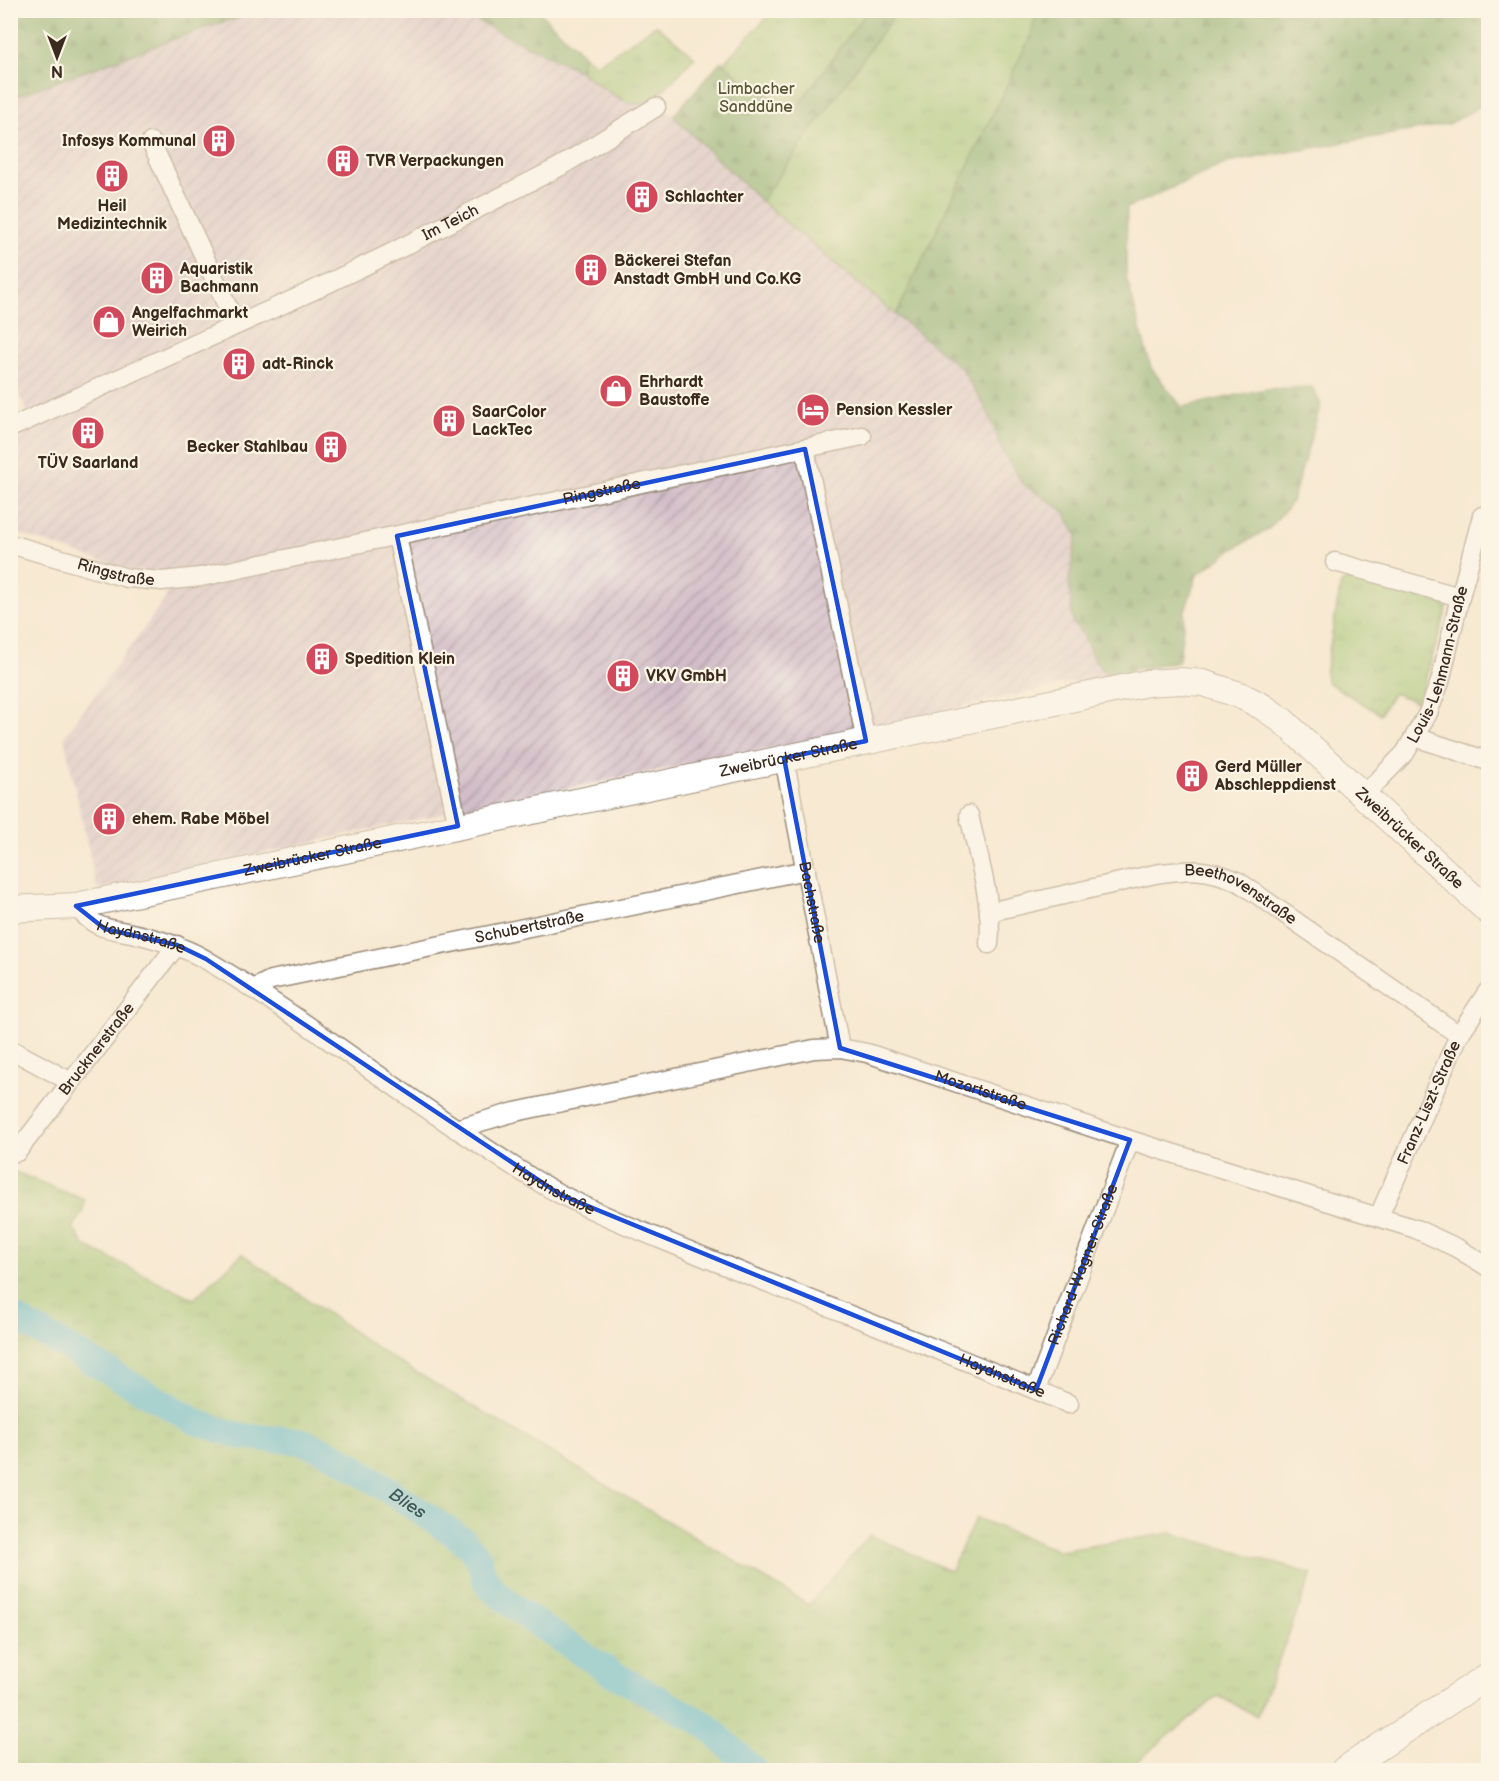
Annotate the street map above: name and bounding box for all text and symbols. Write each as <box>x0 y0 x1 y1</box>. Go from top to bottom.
north arrow <box>27 27 87 87</box>
text: N <box>51 61 63 80</box>
park label: Limbacher Sanddüne <box>717 80 795 117</box>
building icon: Infosys Kommunal <box>201 123 237 159</box>
place label: Infosys Kommunal <box>62 132 196 151</box>
building icon: TVR Verpackungen <box>325 143 361 179</box>
place label: TVR Verpackungen <box>366 152 504 171</box>
building icon: Heil Medizintechnik <box>94 158 130 194</box>
building icon: Schlachter <box>624 179 660 215</box>
place label: Schlachter <box>665 188 744 207</box>
place label: Heil Medizintechnik <box>57 197 168 234</box>
street label: Im Teich <box>419 200 482 245</box>
building icon: Bäckerei Stefan Anstadt GmbH und Co.KG <box>573 252 609 288</box>
place label: Bäckerei Stefan Anstadt GmbH und Co.KG <box>613 252 801 289</box>
building icon: Aquaristik Bachmann <box>139 260 175 296</box>
place label: Aquaristik Bachmann <box>179 260 259 297</box>
shop icon: Angelfachmarkt Weirich <box>91 304 127 340</box>
place label: Angelfachmarkt Weirich <box>131 304 249 341</box>
building icon: adt-Rinck <box>221 346 257 382</box>
place label: adt-Rinck <box>262 355 334 374</box>
shop icon: Ehrhardt Baustoffe <box>598 373 634 409</box>
place label: Ehrhardt Baustoffe <box>639 373 709 410</box>
hotel icon: Pension Kessler <box>795 392 831 428</box>
place label: Pension Kessler <box>836 401 953 420</box>
building icon: SaarColor LackTec <box>431 403 467 439</box>
place label: SaarColor LackTec <box>472 403 547 440</box>
building icon: TÜV Saarland <box>70 415 106 451</box>
building icon: Becker Stahlbau <box>313 429 349 465</box>
place label: Becker Stahlbau <box>186 438 308 457</box>
place label: TÜV Saarland <box>38 452 138 473</box>
street label: Ringstraße <box>561 474 643 509</box>
street label: Ringstraße <box>75 555 156 590</box>
street label: Louis-Lehmann-Straße <box>1403 583 1472 747</box>
building icon: Spedition Klein <box>304 641 340 677</box>
place label: Spedition Klein <box>345 650 455 669</box>
building icon: VKV GmbH <box>605 658 641 694</box>
place label: VKV GmbH <box>646 667 727 686</box>
street label: Zweibrücker Straße <box>717 734 860 781</box>
building icon: Gerd Müller Abschleppdienst <box>1174 758 1210 794</box>
place label: Gerd Müller Abschleppdienst <box>1214 758 1336 795</box>
street label: Zweibrücker Straße <box>1351 783 1468 893</box>
building icon: ehem. Rabe Möbel <box>91 801 127 837</box>
place label: ehem. Rabe Möbel <box>132 810 269 829</box>
street label: Zweibrücker Straße <box>241 833 384 881</box>
street label: Bachstraße <box>795 860 829 945</box>
street label: Beethovenstraße <box>1184 861 1301 929</box>
street label: Schubertstraße <box>473 906 586 947</box>
street label: Haydnstraße <box>94 916 189 958</box>
street label: Brucknerstraße <box>55 999 139 1099</box>
street label: Franz-Liszt-Straße <box>1393 1037 1465 1167</box>
street label: Mozartstraße <box>932 1066 1029 1115</box>
street label: Haydnstraße <box>509 1159 598 1220</box>
street label: Richard-Wagner-Straße <box>1044 1181 1122 1348</box>
street label: Haydnstraße <box>956 1350 1049 1402</box>
water label: Blies <box>385 1483 430 1523</box>

